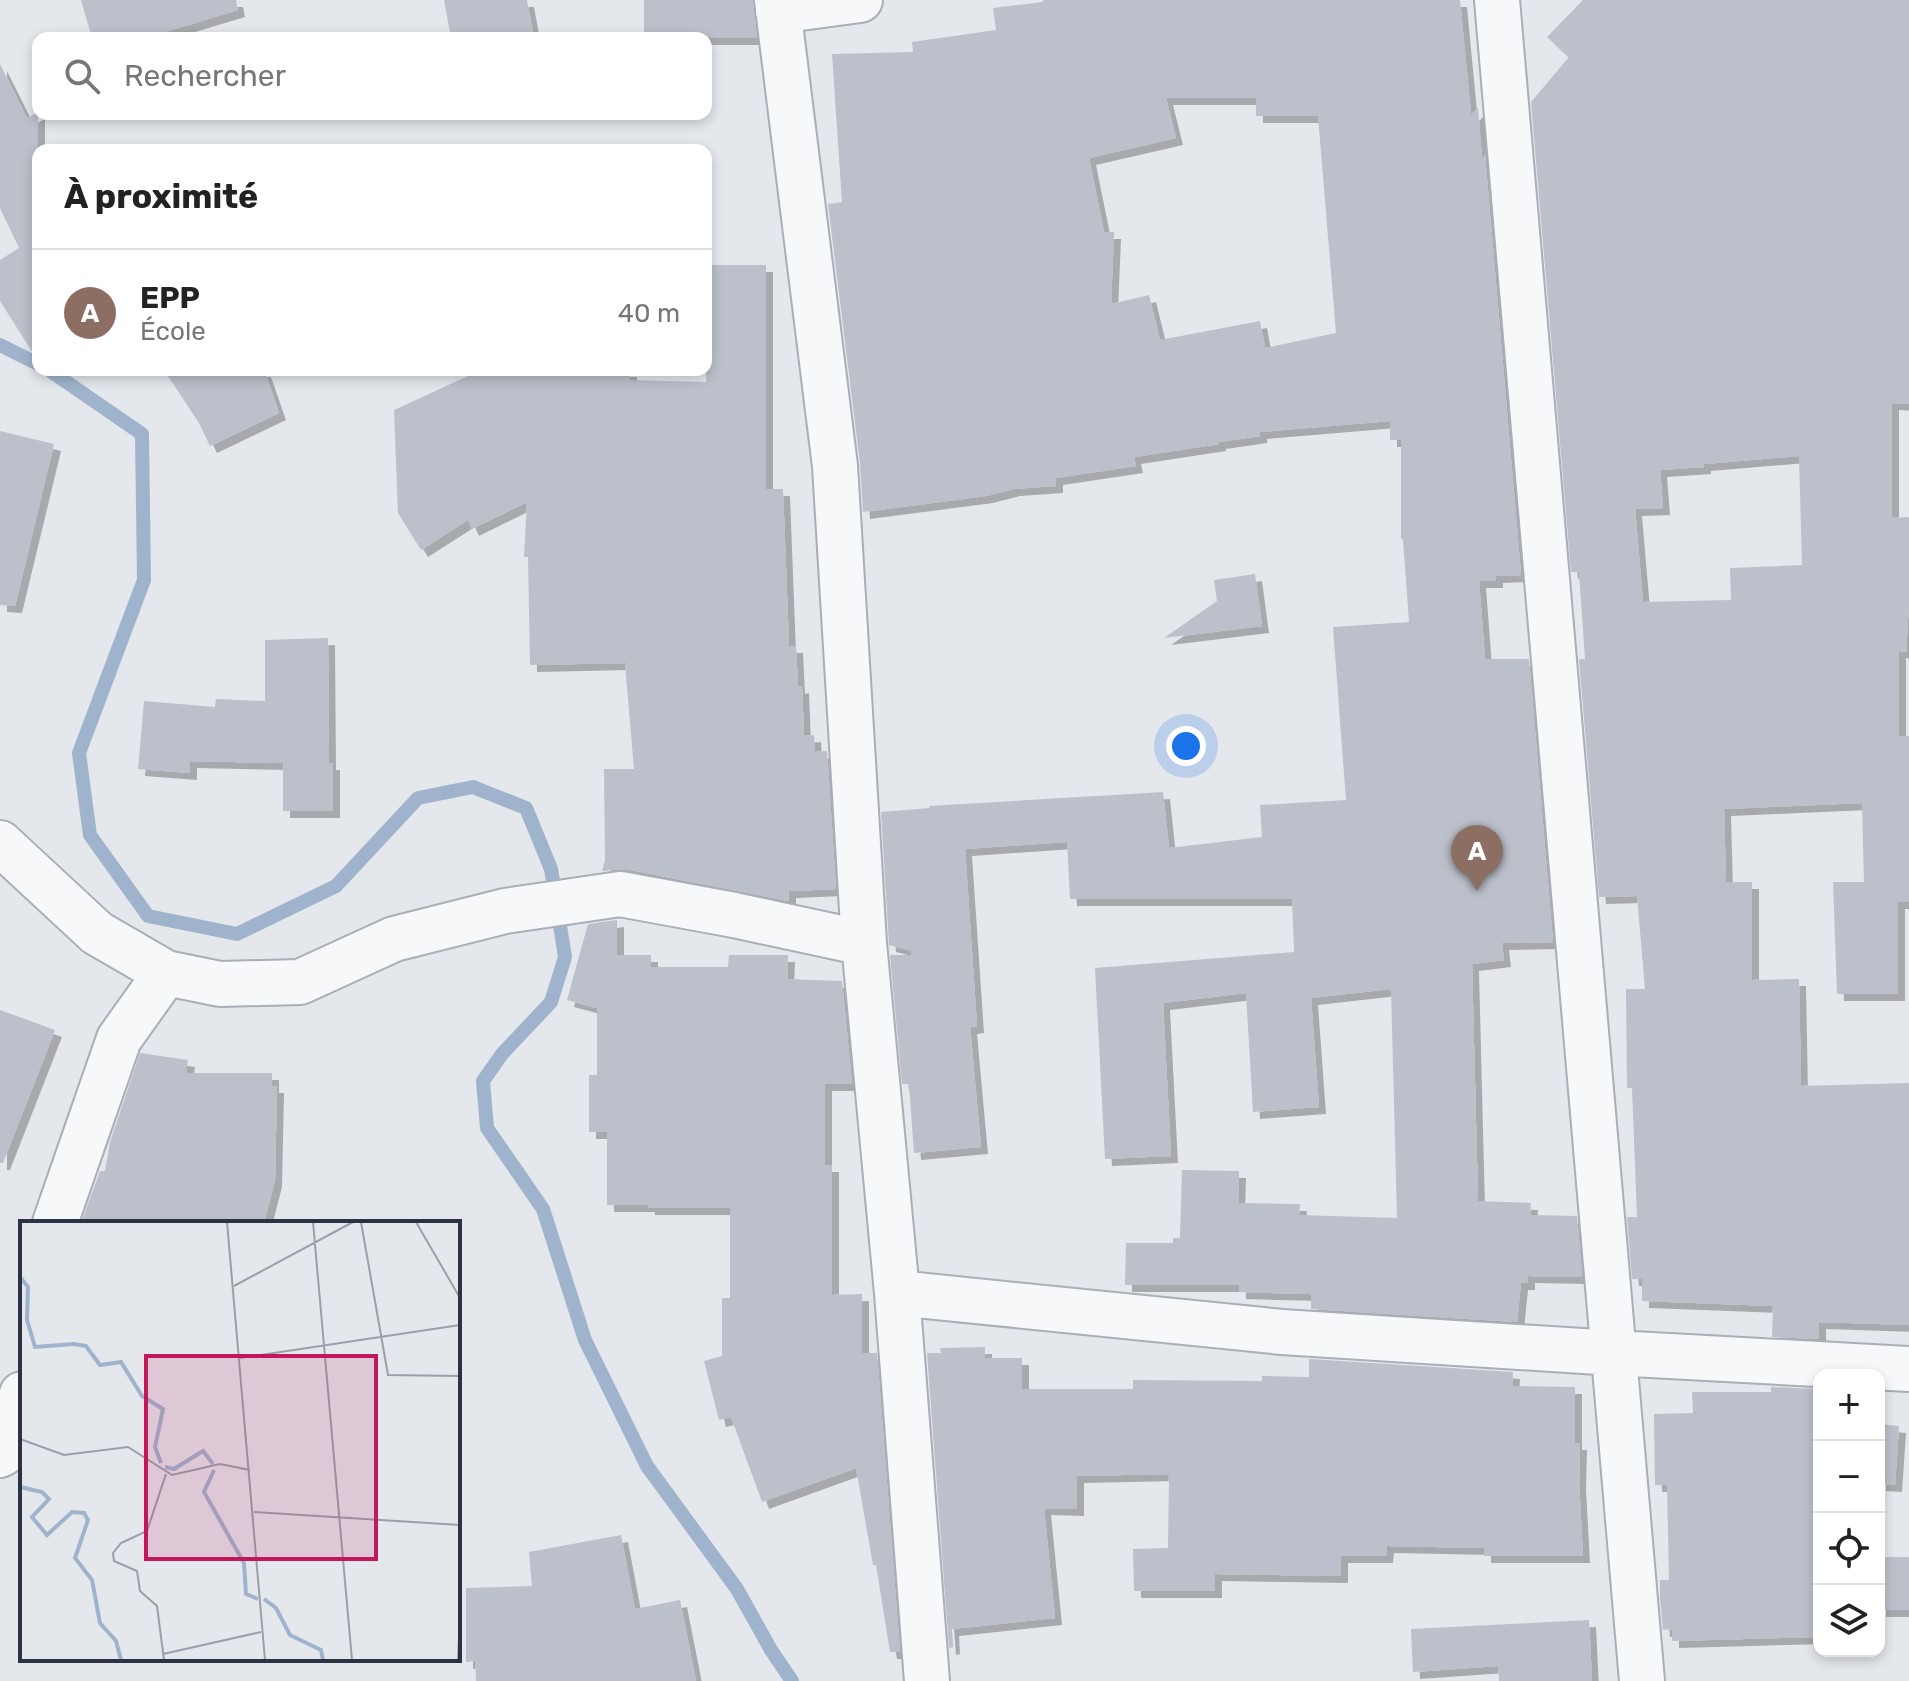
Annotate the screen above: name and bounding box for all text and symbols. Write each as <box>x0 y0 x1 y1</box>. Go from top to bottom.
search box <box>32 32 712 120</box>
icon: search <box>60 54 104 98</box>
text: Rechercher <box>124 58 286 94</box>
text: À proximité <box>64 176 258 217</box>
text: EPP <box>140 280 200 316</box>
text: A <box>81 298 99 329</box>
text: 40 m <box>618 298 680 329</box>
text: École <box>140 316 206 347</box>
your location <box>1166 726 1206 766</box>
pin: A <box>1451 825 1503 891</box>
inset map <box>20 1221 460 1661</box>
map controls <box>1813 1369 1885 1657</box>
button: + <box>1813 1369 1885 1441</box>
button: − <box>1813 1441 1885 1513</box>
button: locate <box>1813 1513 1885 1585</box>
button: layers <box>1813 1585 1885 1657</box>

